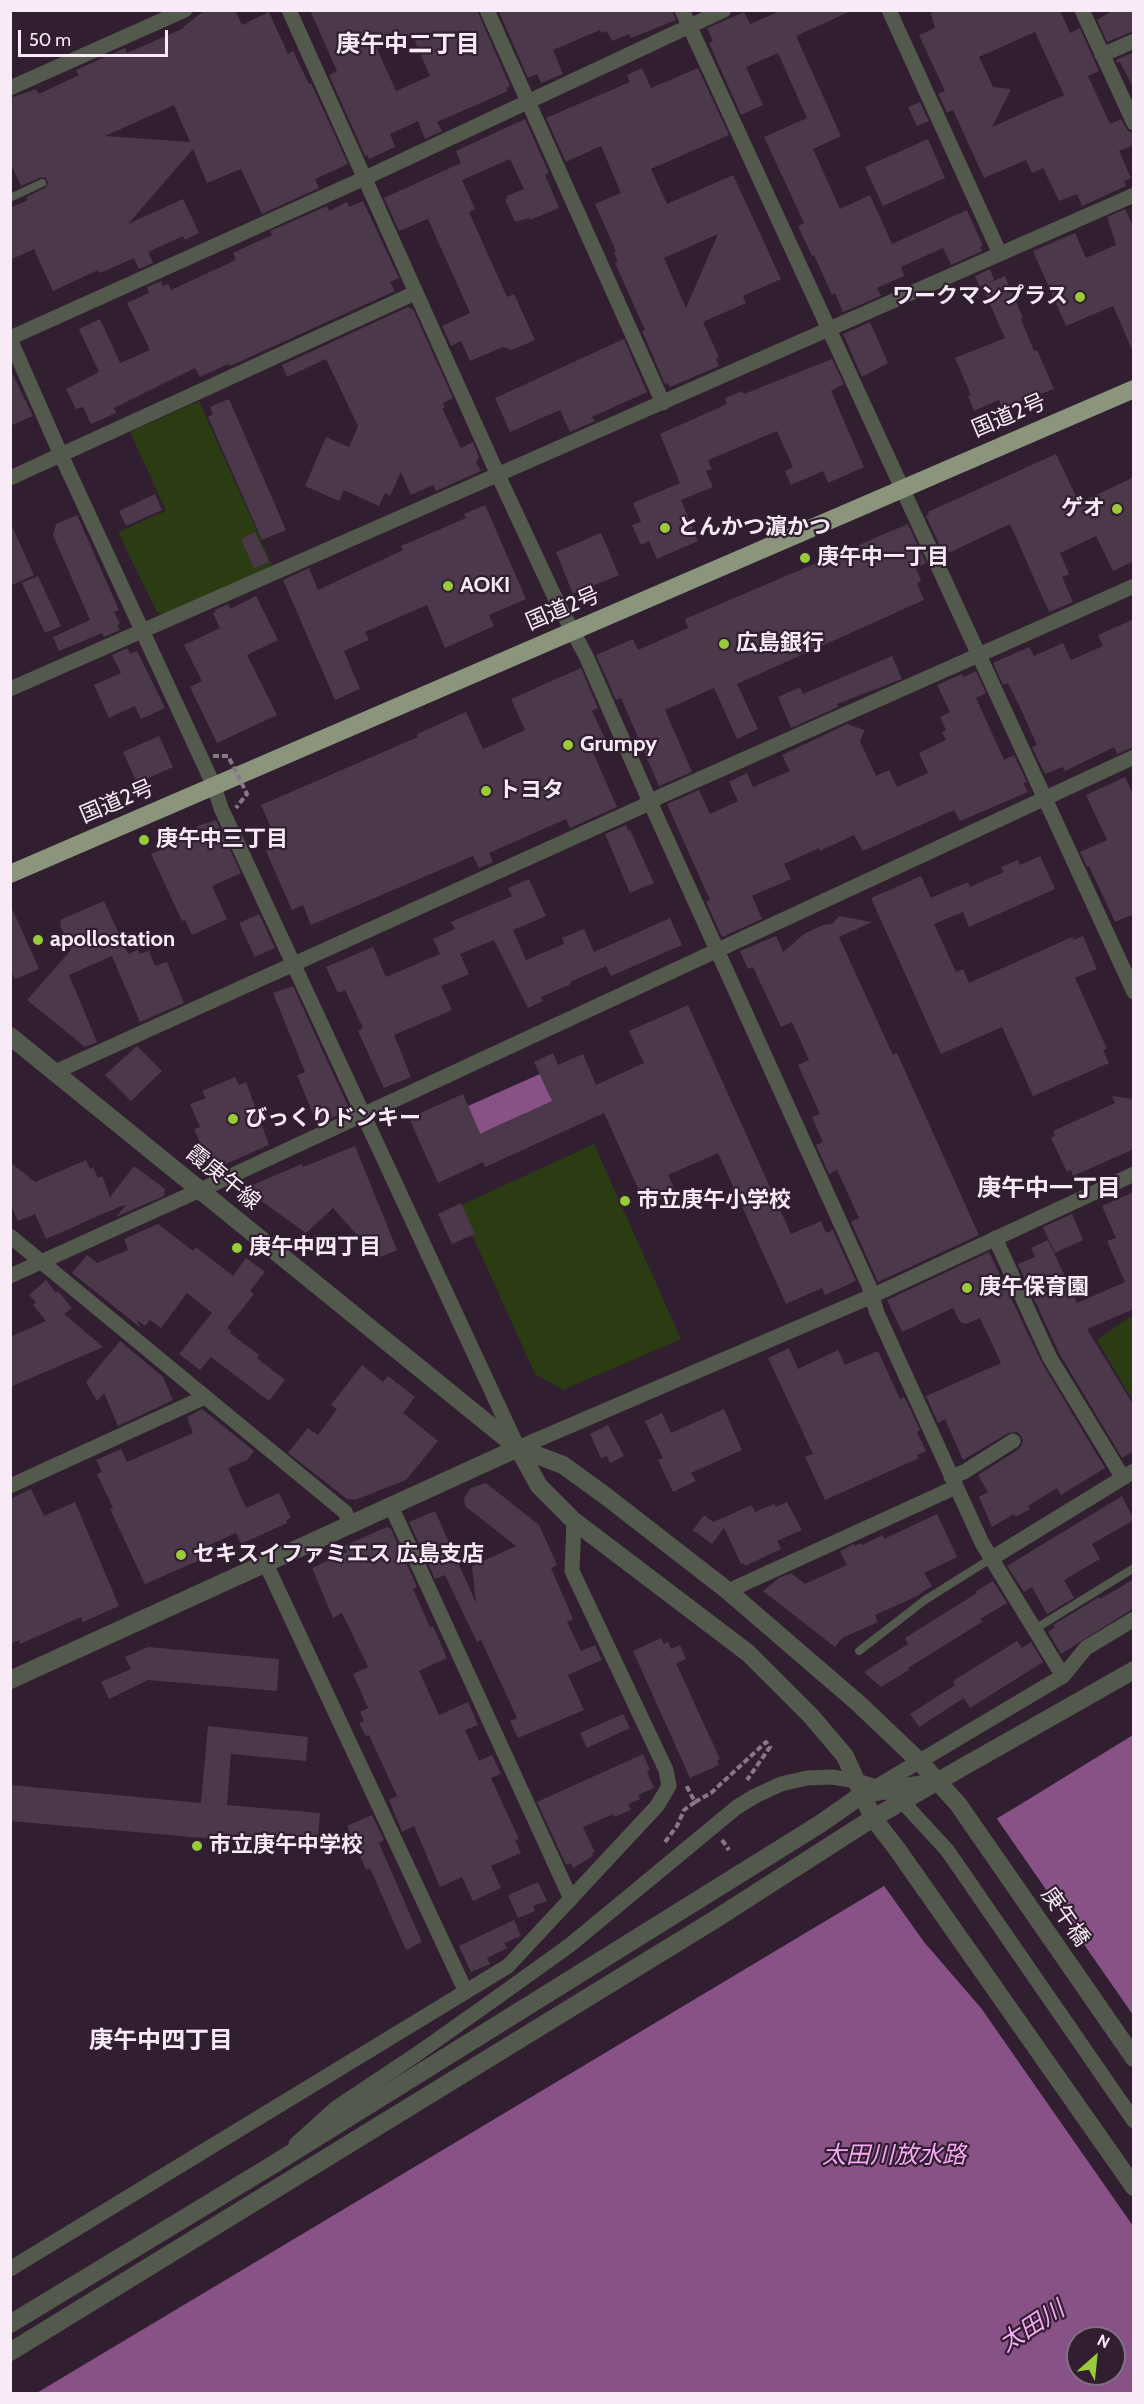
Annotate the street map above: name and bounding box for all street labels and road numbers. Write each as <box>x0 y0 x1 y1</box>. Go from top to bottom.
street label: 国道2号 <box>968 389 1050 443</box>
street label: 国道2号 <box>522 582 604 636</box>
street label: 国道2号 <box>76 775 158 829</box>
street label: 霞庚午線 <box>180 1140 266 1216</box>
street label: 庚午橋 <box>1035 1882 1095 1952</box>

